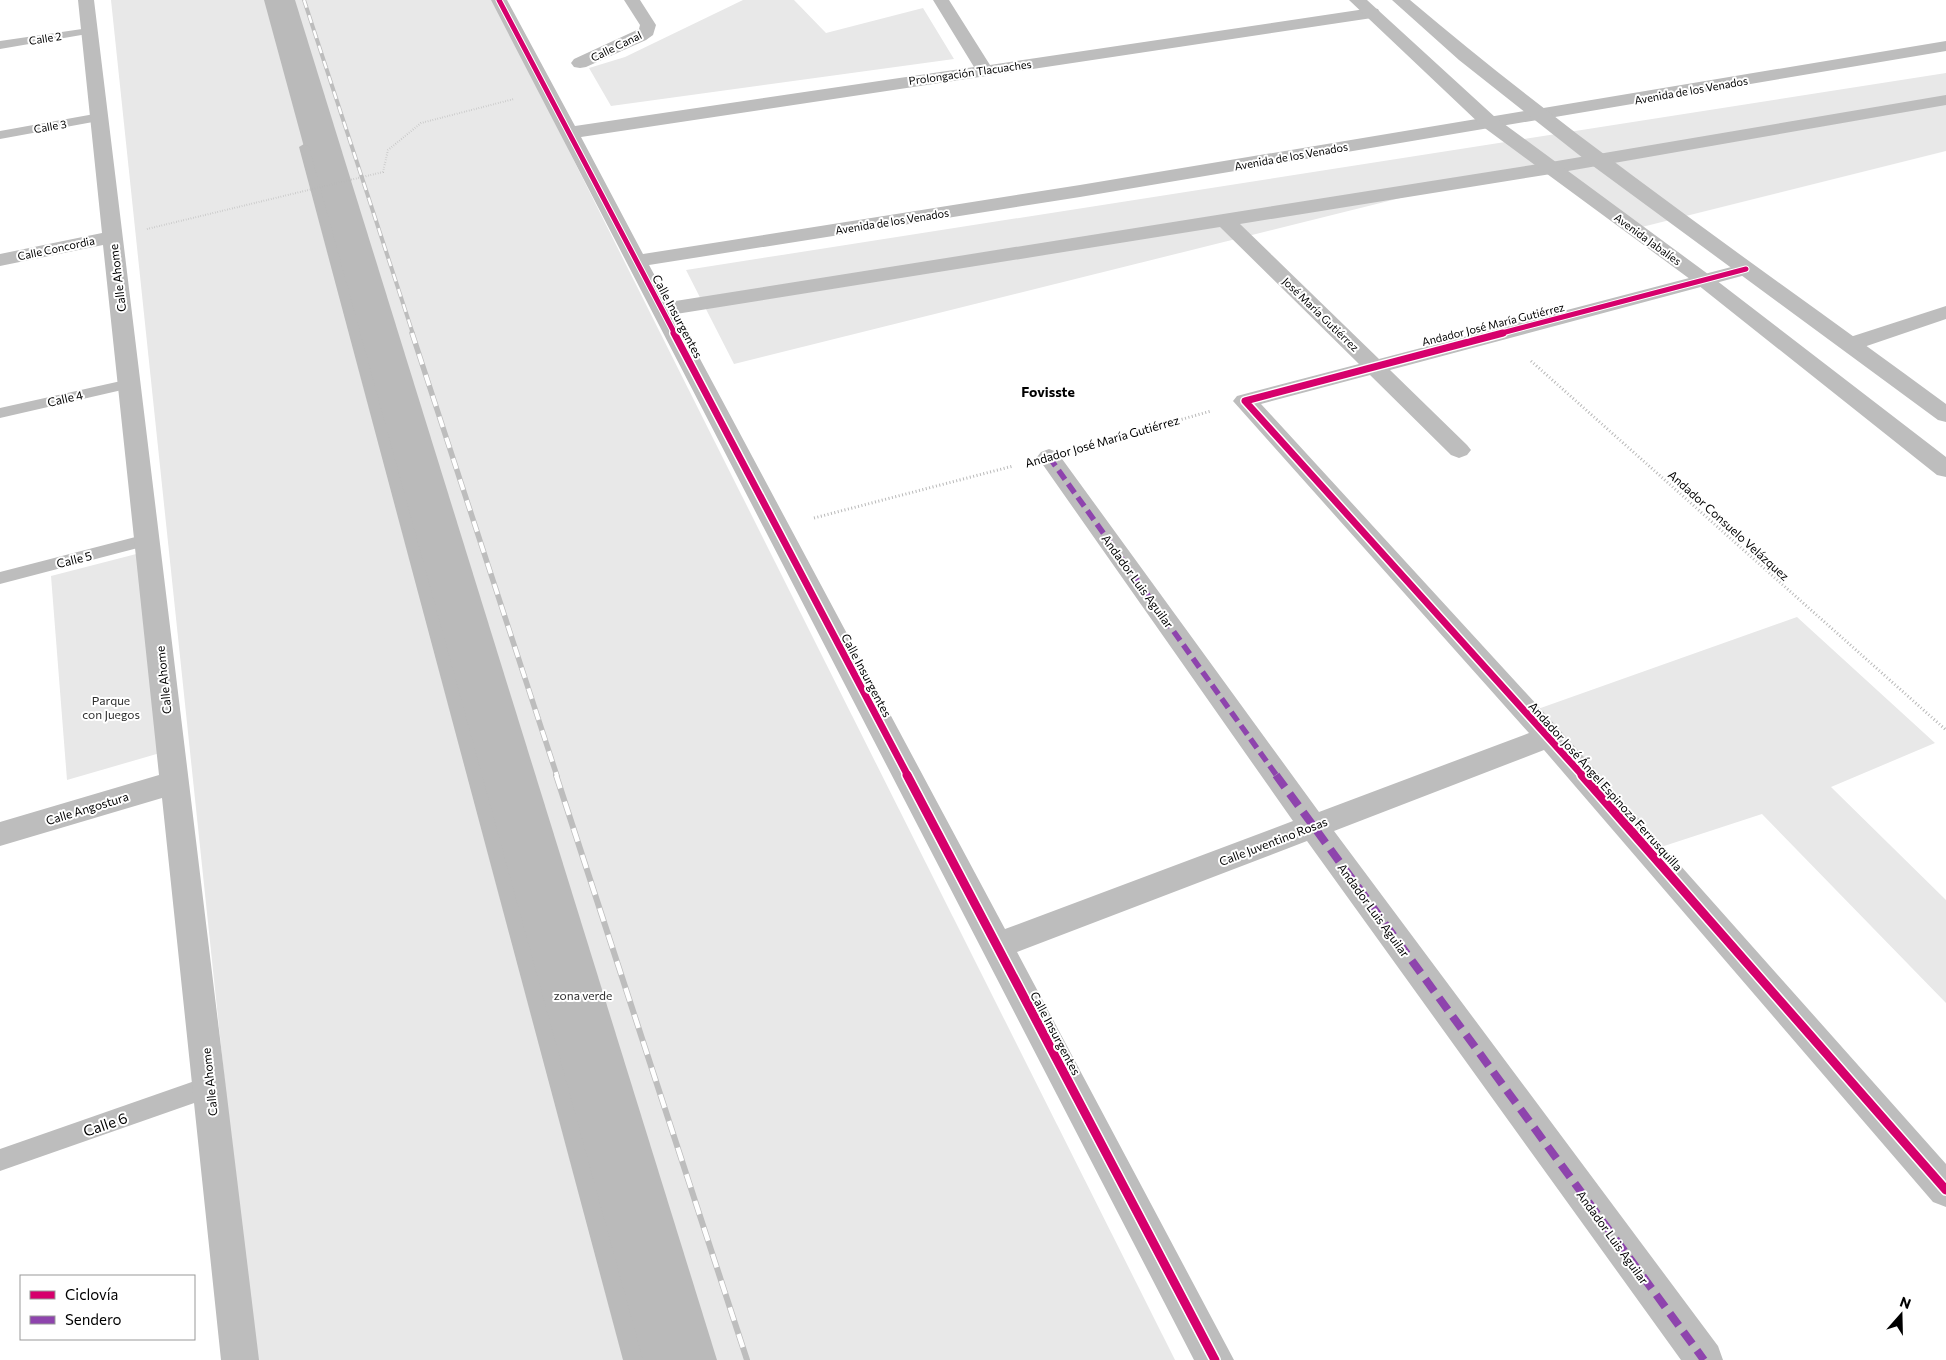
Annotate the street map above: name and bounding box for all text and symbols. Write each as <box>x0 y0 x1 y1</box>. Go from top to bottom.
street label: Calle Canal <box>588 28 644 64</box>
street label: Calle 2 <box>28 29 62 47</box>
street label: Prolongación Tlacuaches <box>908 57 1032 87</box>
street label: Avenida de los Venados <box>1633 74 1749 106</box>
street label: Calle 3 <box>33 117 67 135</box>
street label: Avenida de los Venados <box>1233 140 1349 172</box>
street label: Avenida de los Venados <box>834 206 950 236</box>
street label: Avenida Jabalíes <box>1611 210 1684 268</box>
street label: Calle Concordia <box>16 233 96 263</box>
street label: Calle Ahome <box>106 243 128 313</box>
street label: Calle Insurgentes <box>650 272 706 360</box>
street label: José María Gutiérrez <box>1279 274 1362 355</box>
street label: Andador José María Gutiérrez <box>1420 300 1566 349</box>
district label: Fovisste <box>1021 383 1075 400</box>
street label: Calle 4 <box>46 387 84 409</box>
street label: Andador José María Gutiérrez <box>1023 412 1181 471</box>
street label: Andador Consuelo Velázquez <box>1666 467 1792 583</box>
street label: Andador Luis Aguilar <box>1099 531 1177 631</box>
street label: Calle 5 <box>55 548 93 570</box>
street label: Calle Insurgentes <box>839 631 895 719</box>
street label: Calle Ahome <box>152 645 174 715</box>
park label: Parque con Juegos <box>82 693 140 722</box>
street label: Andador José Ángel Espinoza Ferrusquilla <box>1526 699 1686 874</box>
street label: Calle Angostura <box>44 789 130 827</box>
street label: Calle Juventino Rosas <box>1217 814 1329 869</box>
street label: Andador Luis Aguilar <box>1335 860 1413 960</box>
park label: zona verde <box>554 988 612 1002</box>
street label: Calle Insurgentes <box>1028 989 1084 1077</box>
street label: Calle Ahome <box>198 1047 220 1117</box>
street label: Calle 6 <box>80 1108 130 1140</box>
street label: Andador Luis Aguilar <box>1574 1187 1652 1287</box>
legend <box>20 1275 195 1340</box>
text: Ciclovía <box>65 1285 118 1303</box>
north arrow <box>1876 1290 1926 1340</box>
text: N <box>1898 1293 1913 1312</box>
text: Sendero <box>65 1310 122 1328</box>

